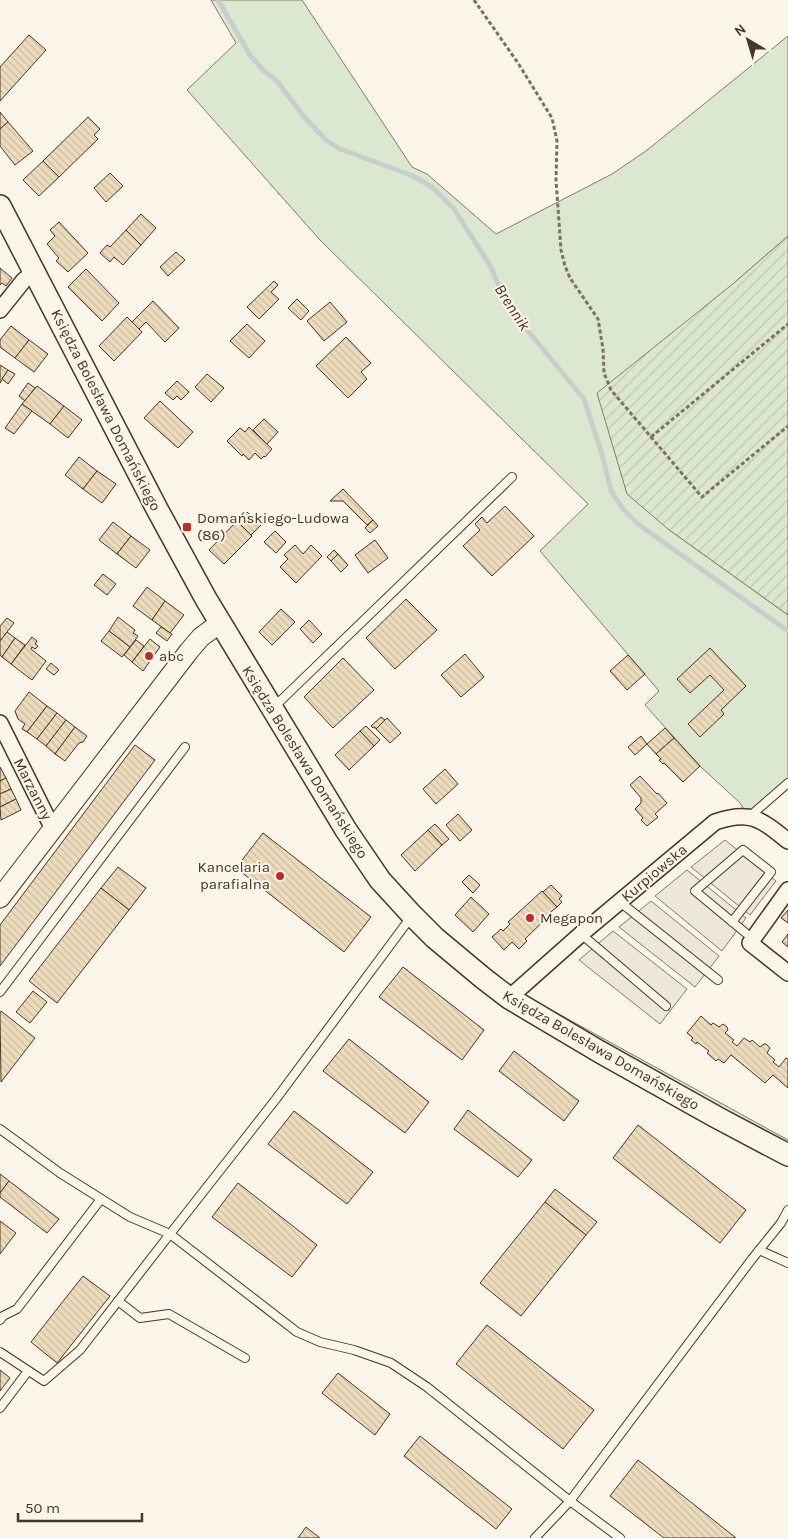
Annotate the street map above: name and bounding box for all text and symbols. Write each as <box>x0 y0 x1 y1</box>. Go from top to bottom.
north arrow <box>723 15 773 65</box>
text: N <box>731 20 749 40</box>
water label: Brennik <box>491 280 535 335</box>
street label: Księdza Bolesława Domańskiego <box>47 306 165 514</box>
place label: Domańskiego-Ludowa (86) <box>197 509 349 544</box>
marker: Domańskiego-Ludowa (86) <box>181 521 193 533</box>
place label: abc <box>159 647 184 665</box>
marker: abc <box>143 650 155 662</box>
street label: Księdza Bolesława Domańskiego <box>238 662 372 862</box>
street label: Marzanny <box>10 755 56 823</box>
street label: Kurpiowska <box>617 840 691 906</box>
place label: Kancelaria parafialna <box>198 858 270 893</box>
marker: Kancelaria parafialna <box>274 870 286 882</box>
place label: Megapon <box>540 909 603 927</box>
marker: Megapon <box>524 912 536 924</box>
street label: Księdza Bolesława Domańskiego <box>499 986 703 1114</box>
scale bar <box>18 1490 141 1522</box>
text: 50 m <box>25 1499 60 1517</box>

